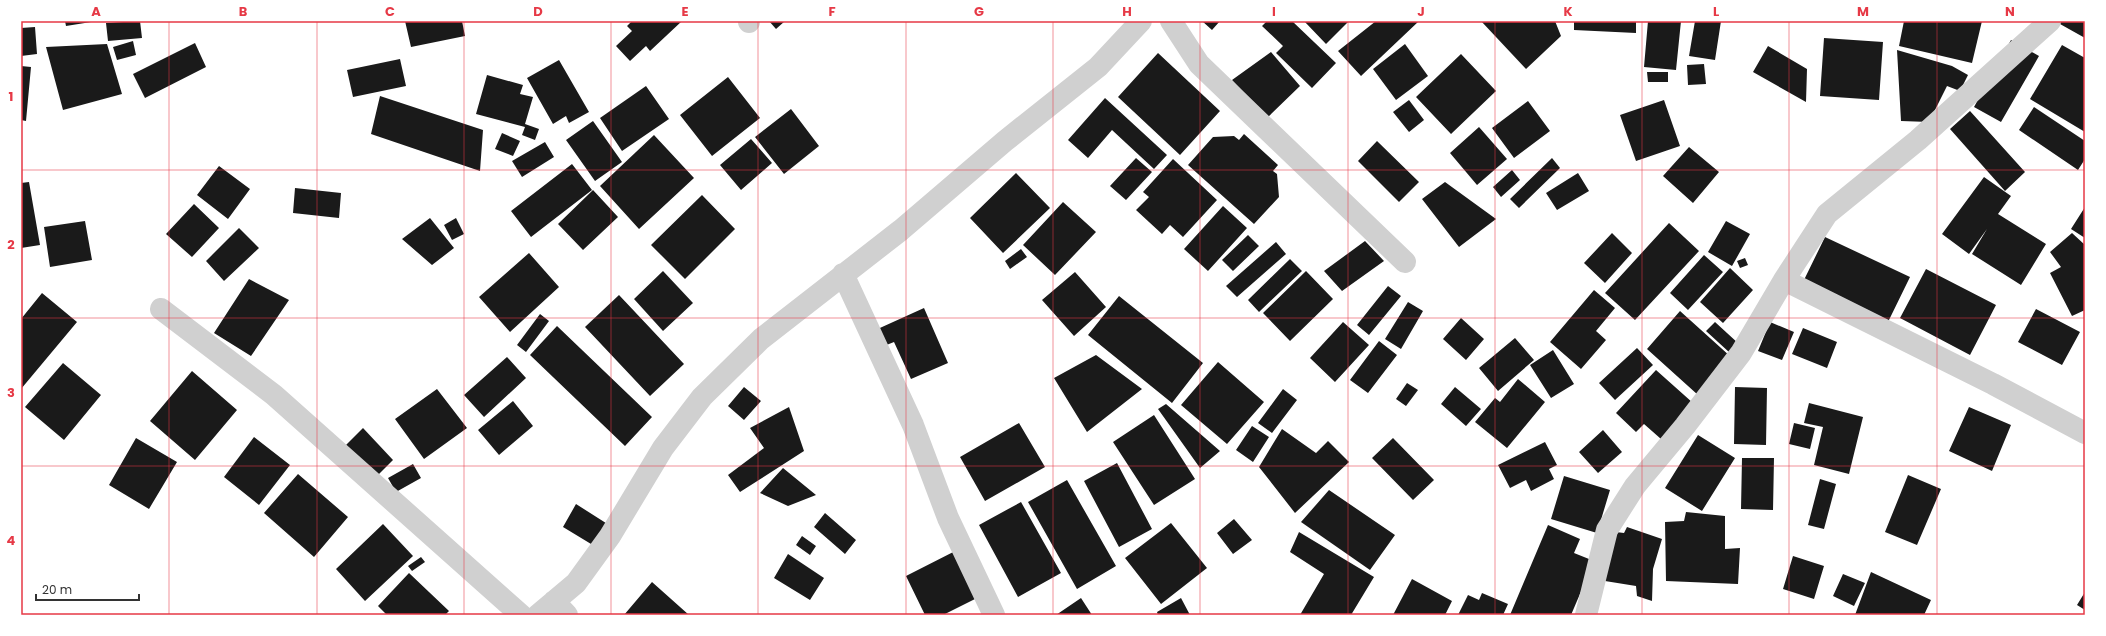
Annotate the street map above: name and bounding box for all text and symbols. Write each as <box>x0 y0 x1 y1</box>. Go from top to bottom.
text: A <box>91 2 101 21</box>
text: B <box>239 2 248 21</box>
text: C <box>385 2 395 21</box>
text: D <box>533 2 543 21</box>
text: E <box>681 2 689 21</box>
text: F <box>828 2 836 21</box>
text: G <box>974 2 984 21</box>
text: H <box>1122 2 1132 21</box>
text: I <box>1272 2 1276 21</box>
text: J <box>1417 2 1425 21</box>
text: K <box>1563 2 1573 21</box>
text: L <box>1713 2 1719 21</box>
text: M <box>1857 2 1869 21</box>
text: N <box>2005 2 2015 21</box>
text: 1 <box>9 87 13 106</box>
text: 2 <box>7 235 15 254</box>
text: 3 <box>7 383 15 402</box>
text: 4 <box>7 531 16 550</box>
scale bar <box>36 576 139 602</box>
text: 20 m <box>42 581 72 598</box>

